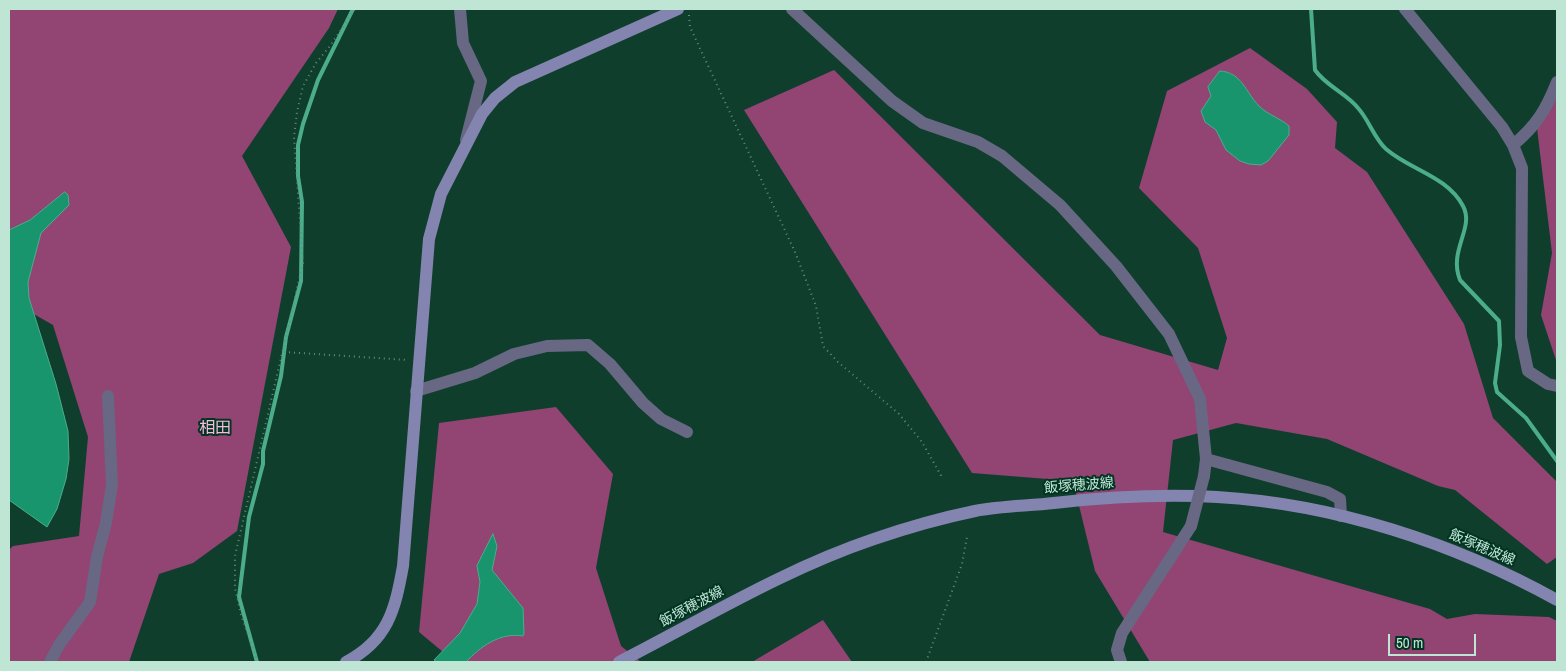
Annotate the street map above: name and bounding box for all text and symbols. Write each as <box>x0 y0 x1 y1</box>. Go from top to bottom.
district label: 相田 <box>199 419 231 439</box>
street label: 飯塚穂波線 <box>1043 475 1115 497</box>
street label: 飯塚穂波線 <box>1447 527 1517 569</box>
street label: 飯塚穂波線 <box>657 583 727 631</box>
scale bar <box>1391 624 1478 656</box>
text: 50 m <box>1396 632 1423 653</box>

